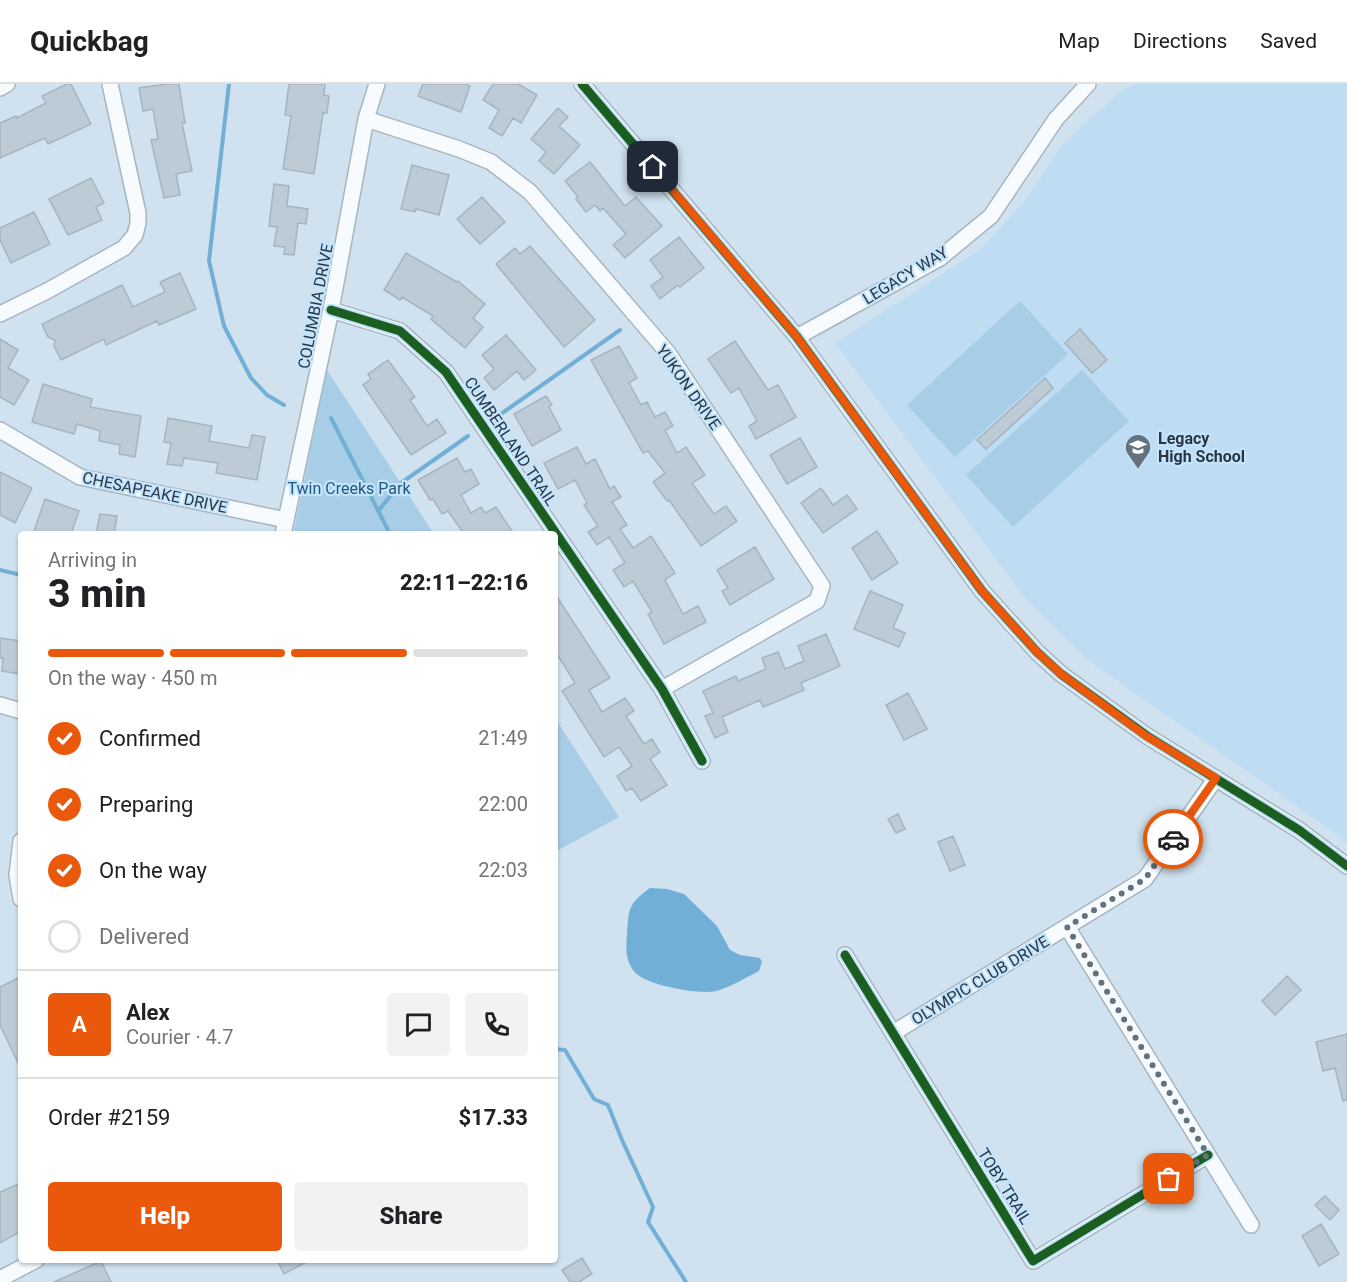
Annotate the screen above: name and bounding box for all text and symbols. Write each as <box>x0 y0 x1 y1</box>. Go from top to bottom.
text: Quickbag <box>30 25 149 58</box>
text: Map <box>1058 29 1100 53</box>
text: Directions <box>1133 29 1227 53</box>
text: Saved <box>1260 29 1317 53</box>
pin <box>627 141 678 192</box>
icon: home <box>636 150 669 183</box>
street label: COLUMBIA DRIVE <box>294 242 337 370</box>
street label: LEGACY WAY <box>859 242 952 308</box>
street label: YUKON DRIVE <box>652 341 725 433</box>
street label: CUMBERLAND TRAIL <box>460 373 561 510</box>
place label: Legacy High School <box>1158 429 1245 466</box>
school or university icon: Legacy High School <box>1123 432 1153 470</box>
street label: CHESAPEAKE DRIVE <box>81 468 229 517</box>
park label: Twin Creeks Park <box>287 479 411 498</box>
text: Arriving in <box>48 548 137 572</box>
text: 22:11–22:16 <box>400 570 528 595</box>
text: 3 min <box>48 571 146 617</box>
text: On the way · 450 m <box>48 666 217 690</box>
icon: check <box>48 722 81 755</box>
text: Confirmed <box>99 726 201 751</box>
text: 21:49 <box>478 726 528 750</box>
icon: check <box>48 788 81 821</box>
text: Preparing <box>99 792 193 817</box>
text: 22:00 <box>478 792 528 816</box>
courier <box>1143 809 1203 869</box>
icon: car <box>1157 823 1190 856</box>
icon: check <box>48 854 81 887</box>
text: On the way <box>99 858 207 883</box>
text: 22:03 <box>478 858 528 882</box>
text: Delivered <box>99 924 189 949</box>
street label: OLYMPIC CLUB DRIVE <box>908 932 1052 1029</box>
button: chat <box>387 993 450 1056</box>
button: phone <box>465 993 528 1056</box>
text: Alex <box>126 1000 170 1025</box>
text: A <box>72 1012 87 1037</box>
text: Courier · 4.7 <box>126 1025 233 1049</box>
text: Order #2159 <box>48 1105 170 1130</box>
text: $17.33 <box>459 1105 528 1130</box>
street label: TOBY TRAIL <box>974 1145 1036 1228</box>
pin <box>1143 1153 1194 1204</box>
icon: bag <box>1152 1162 1185 1195</box>
button: Help <box>48 1182 282 1251</box>
button: Share <box>294 1182 528 1251</box>

